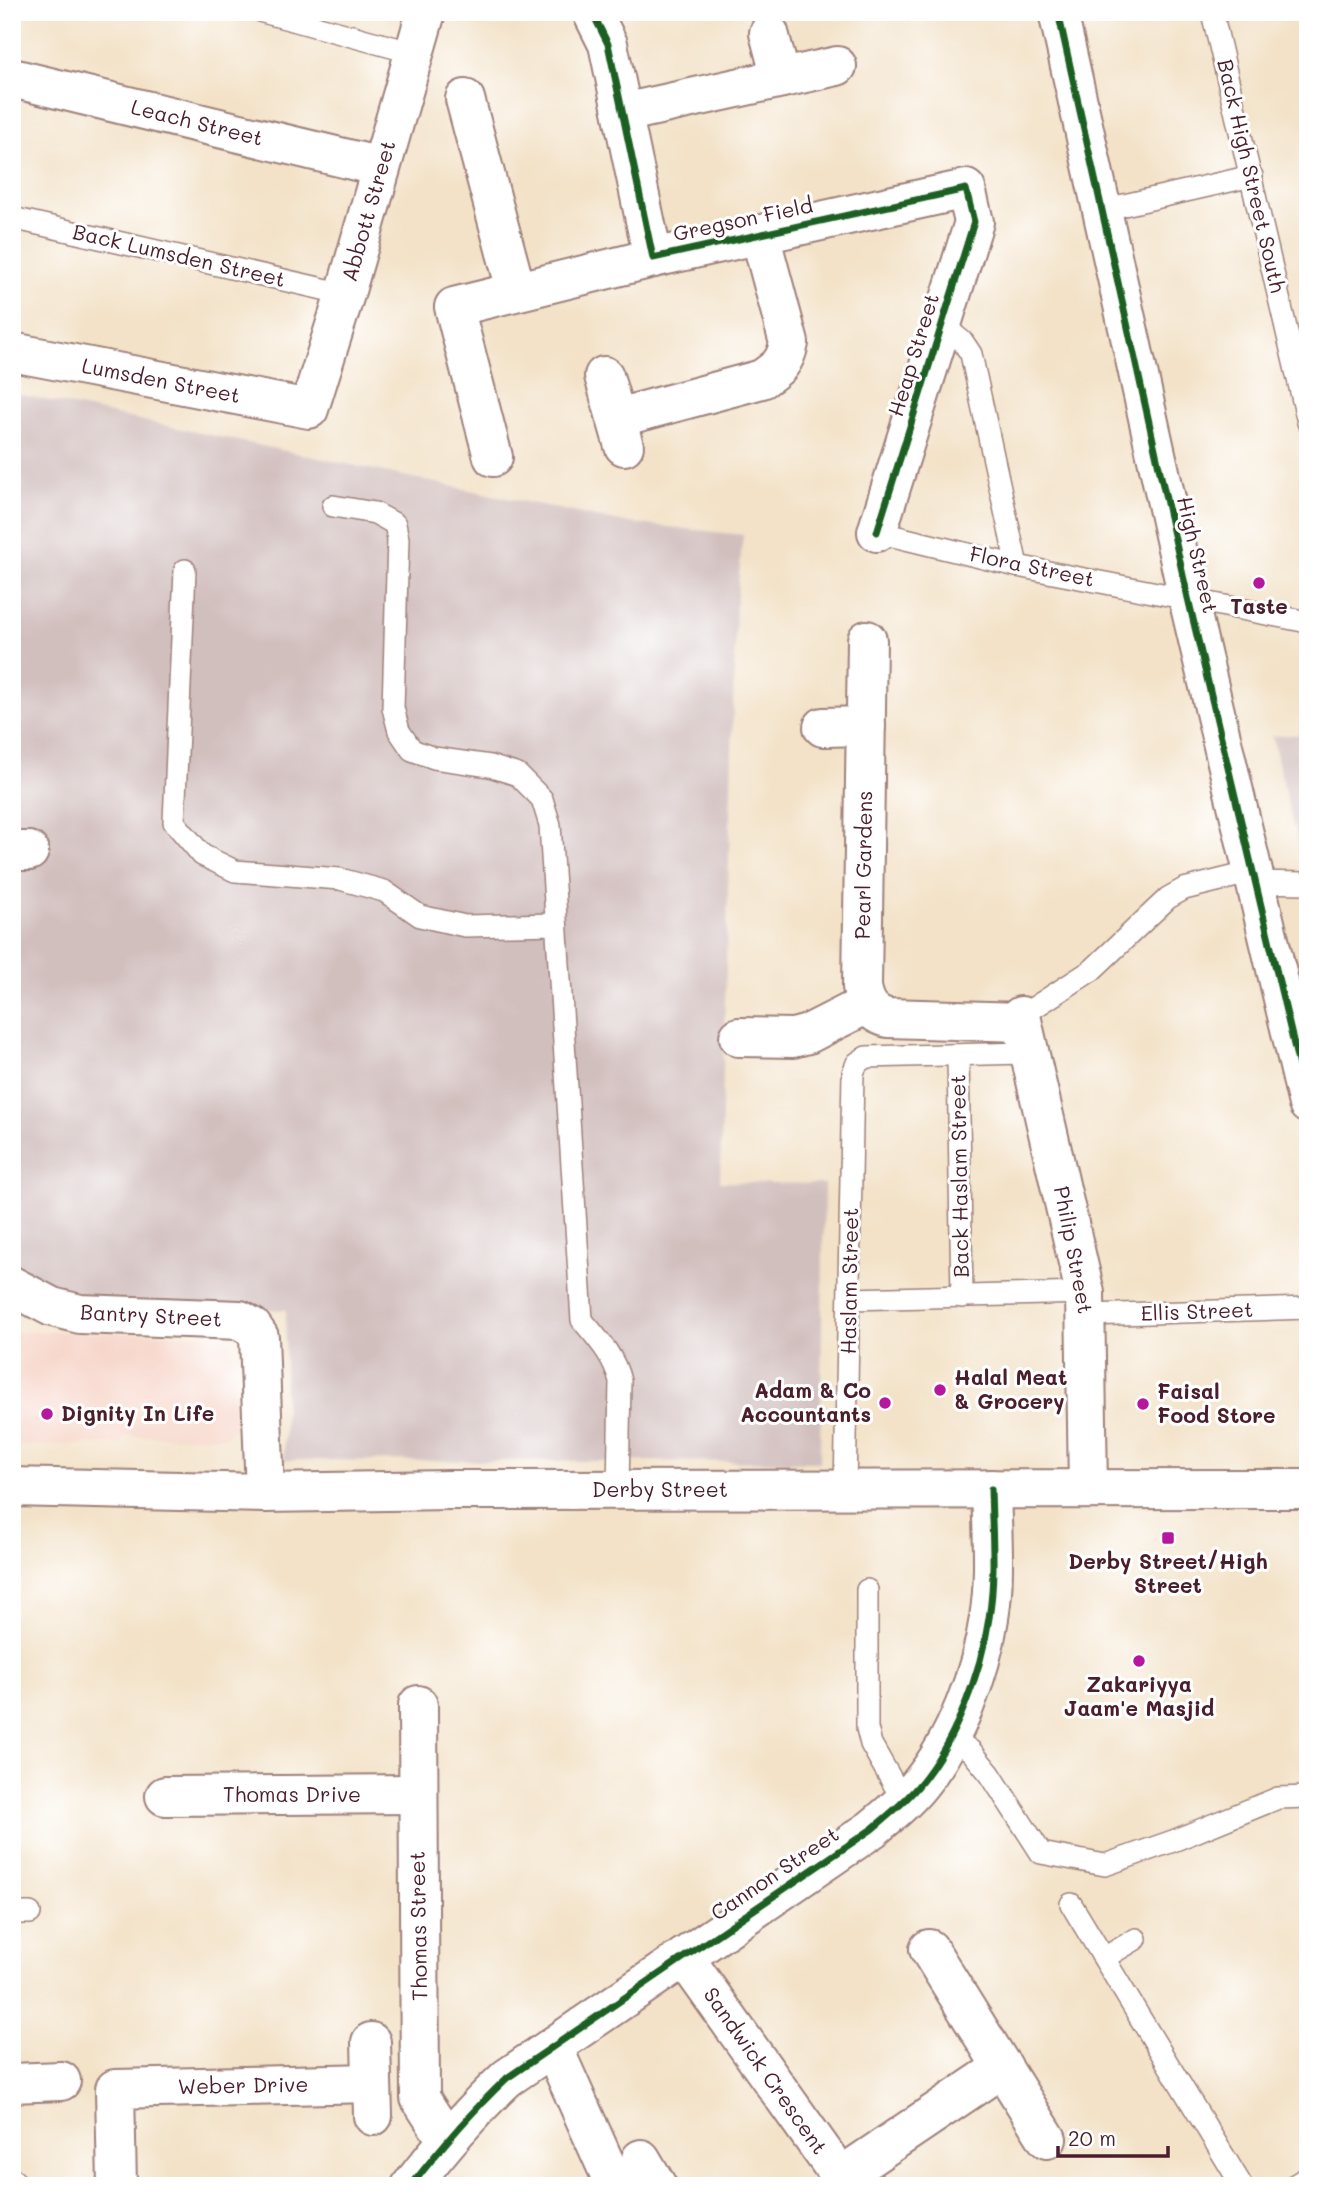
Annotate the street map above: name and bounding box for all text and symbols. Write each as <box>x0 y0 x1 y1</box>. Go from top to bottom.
street label: Back High Street South <box>1212 56 1292 295</box>
street label: Leach Street <box>129 92 266 151</box>
street label: Abbott Street <box>334 137 401 284</box>
street label: Gregson Field <box>670 191 815 247</box>
street label: Back Lumsden Street <box>70 217 288 292</box>
street label: Heap Street <box>881 290 944 420</box>
street label: Lumsden Street <box>80 351 243 408</box>
street label: High Street <box>1172 494 1225 616</box>
street label: Flora Street <box>968 539 1097 592</box>
marker: Taste <box>1251 575 1267 591</box>
place label: Taste <box>1230 592 1288 619</box>
street label: Pearl Gardens <box>848 790 877 940</box>
street label: Back Haslam Street <box>943 1074 974 1278</box>
street label: Philip Street <box>1049 1184 1100 1316</box>
street label: Haslam Street <box>834 1207 863 1355</box>
street label: Ellis Street <box>1140 1295 1254 1326</box>
street label: Bantry Street <box>79 1297 223 1332</box>
place label: Halal Meat & Grocery <box>954 1363 1067 1415</box>
place label: Adam & Co Accountants <box>740 1376 871 1427</box>
place label: Faisal Food Store <box>1157 1377 1275 1428</box>
marker: Halal Meat & Grocery <box>932 1382 948 1398</box>
marker: Adam & Co Accountants <box>877 1395 893 1411</box>
marker: Faisal Food Store <box>1135 1396 1151 1412</box>
place label: Dignity In Life <box>61 1399 214 1427</box>
marker: Dignity In Life <box>39 1406 55 1422</box>
street label: Derby Street <box>592 1475 728 1502</box>
marker: Derby Street/High Street <box>1160 1530 1176 1546</box>
place label: Derby Street/High Street <box>1068 1547 1268 1598</box>
marker: Zakariyya Jaam'e Masjid <box>1131 1653 1147 1669</box>
place label: Zakariyya Jaam'e Masjid <box>1064 1670 1214 1721</box>
street label: Thomas Drive <box>223 1780 361 1807</box>
street label: Cannon Street <box>705 1820 843 1926</box>
street label: Thomas Street <box>403 1851 432 2001</box>
street label: Sandwick Crescent <box>698 1981 834 2159</box>
street label: Weber Drive <box>177 2070 308 2099</box>
scale bar <box>1058 2114 1168 2158</box>
text: 20 m <box>1068 2124 1116 2151</box>

